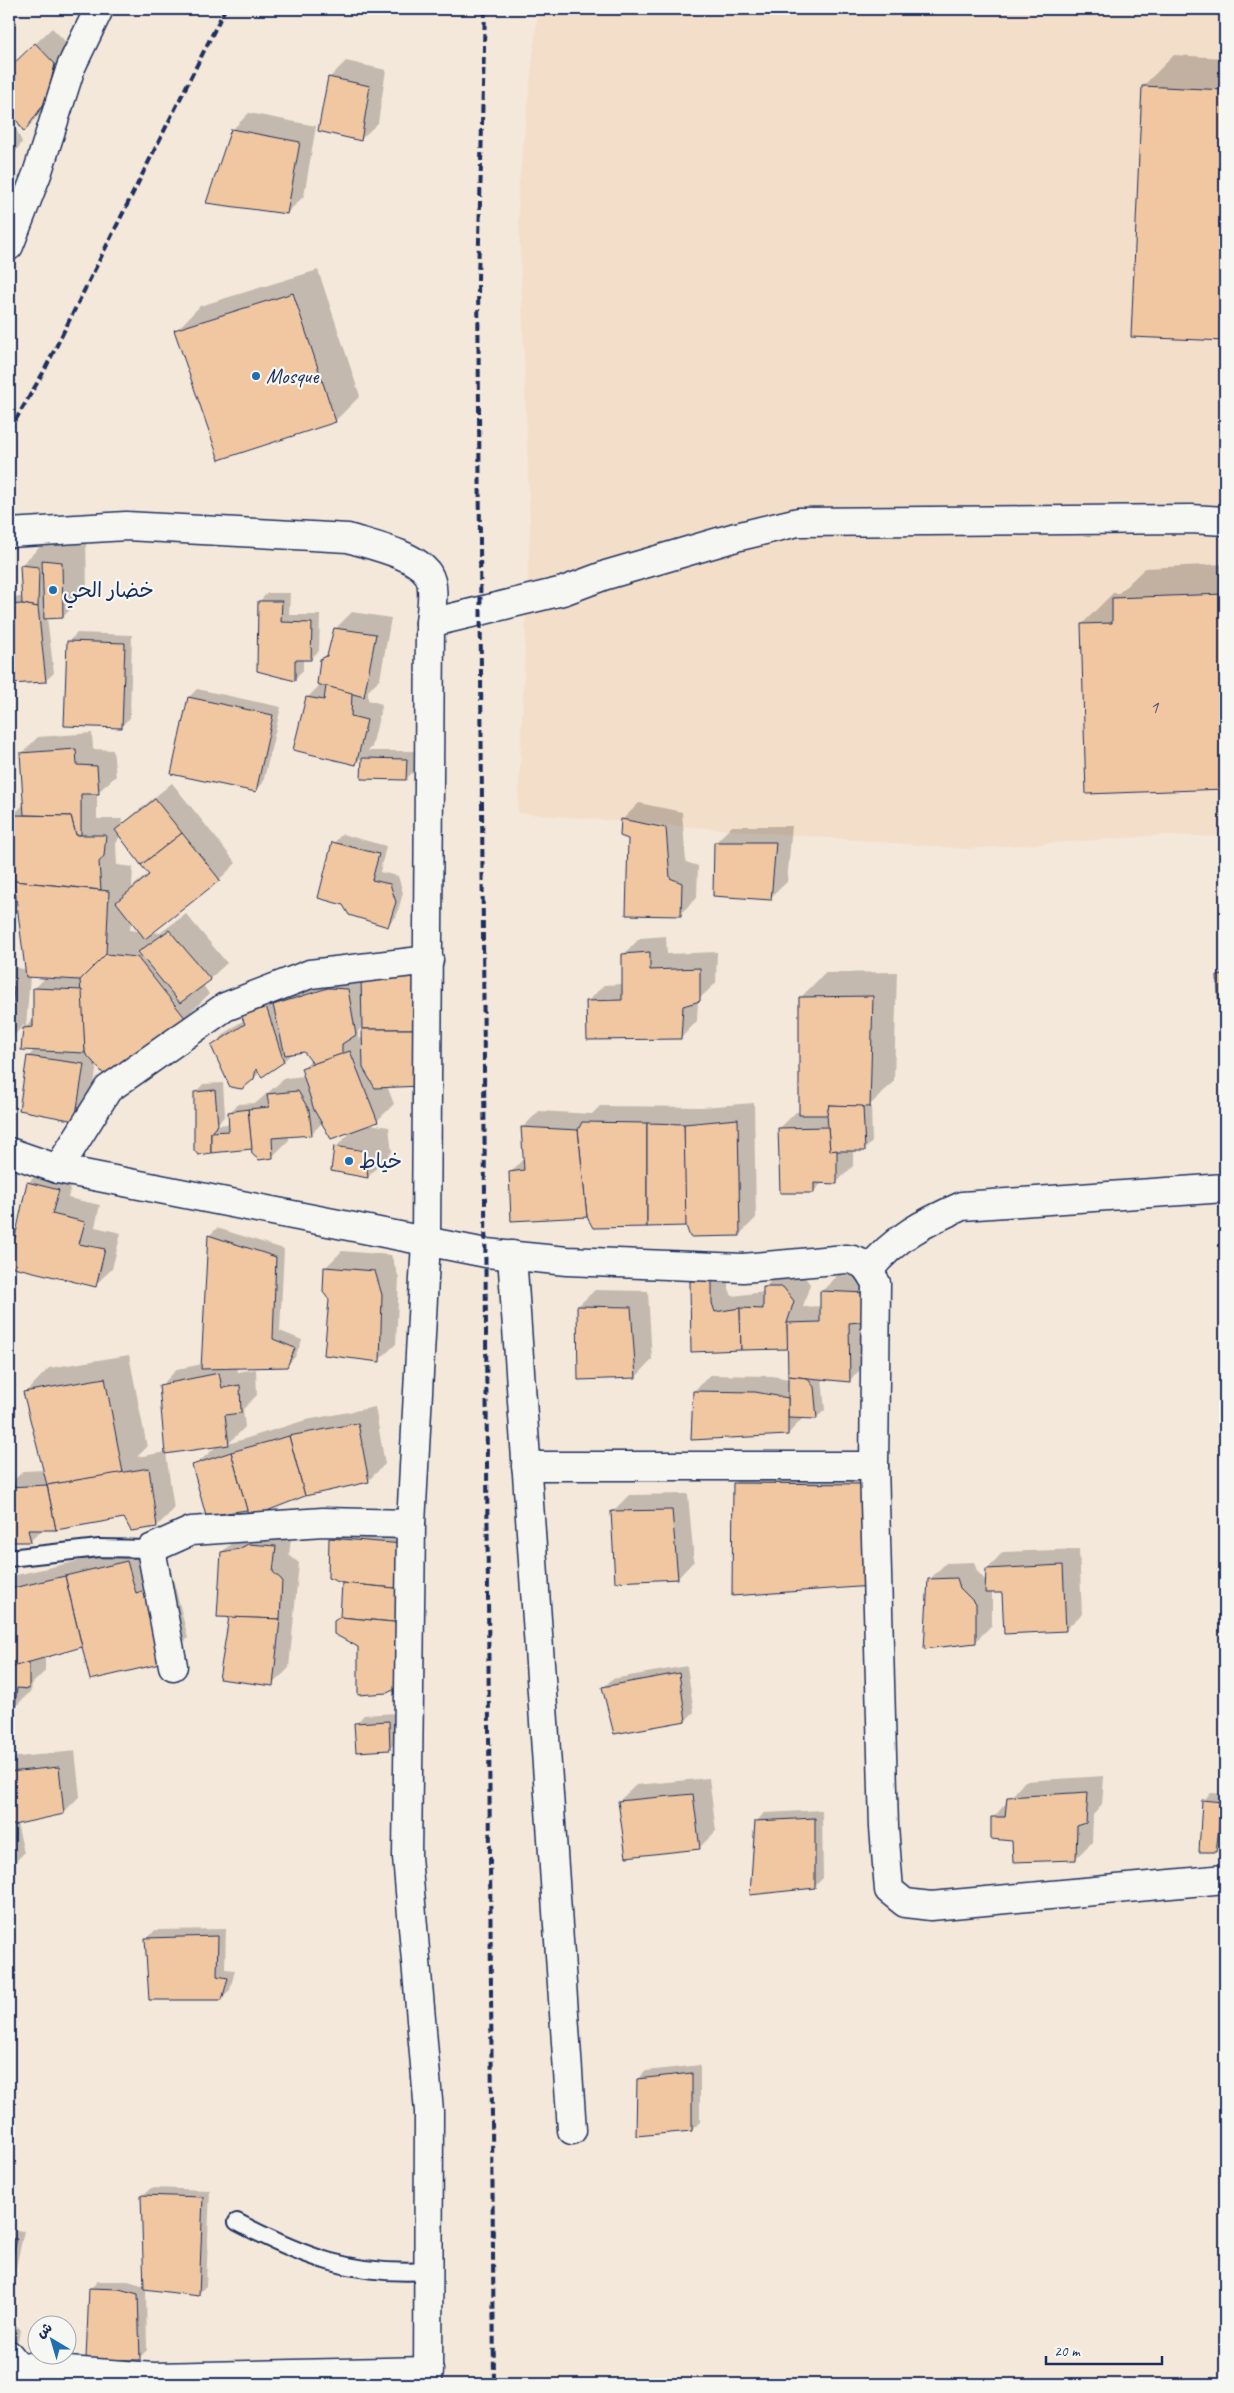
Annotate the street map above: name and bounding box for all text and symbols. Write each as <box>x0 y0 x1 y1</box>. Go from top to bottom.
place label: Mosque <box>266 363 319 389</box>
marker: Mosque <box>250 370 262 382</box>
place label: خضار الحي <box>63 577 154 609</box>
marker: خضار الحي <box>47 584 59 596</box>
house number: 1 <box>1150 695 1160 719</box>
place label: خياط <box>359 1148 402 1174</box>
marker: خياط <box>343 1155 355 1167</box>
north arrow <box>28 2316 78 2366</box>
text: ش <box>33 2319 56 2342</box>
scale bar <box>1046 2333 1163 2365</box>
text: 20 m <box>1054 2342 1081 2361</box>

